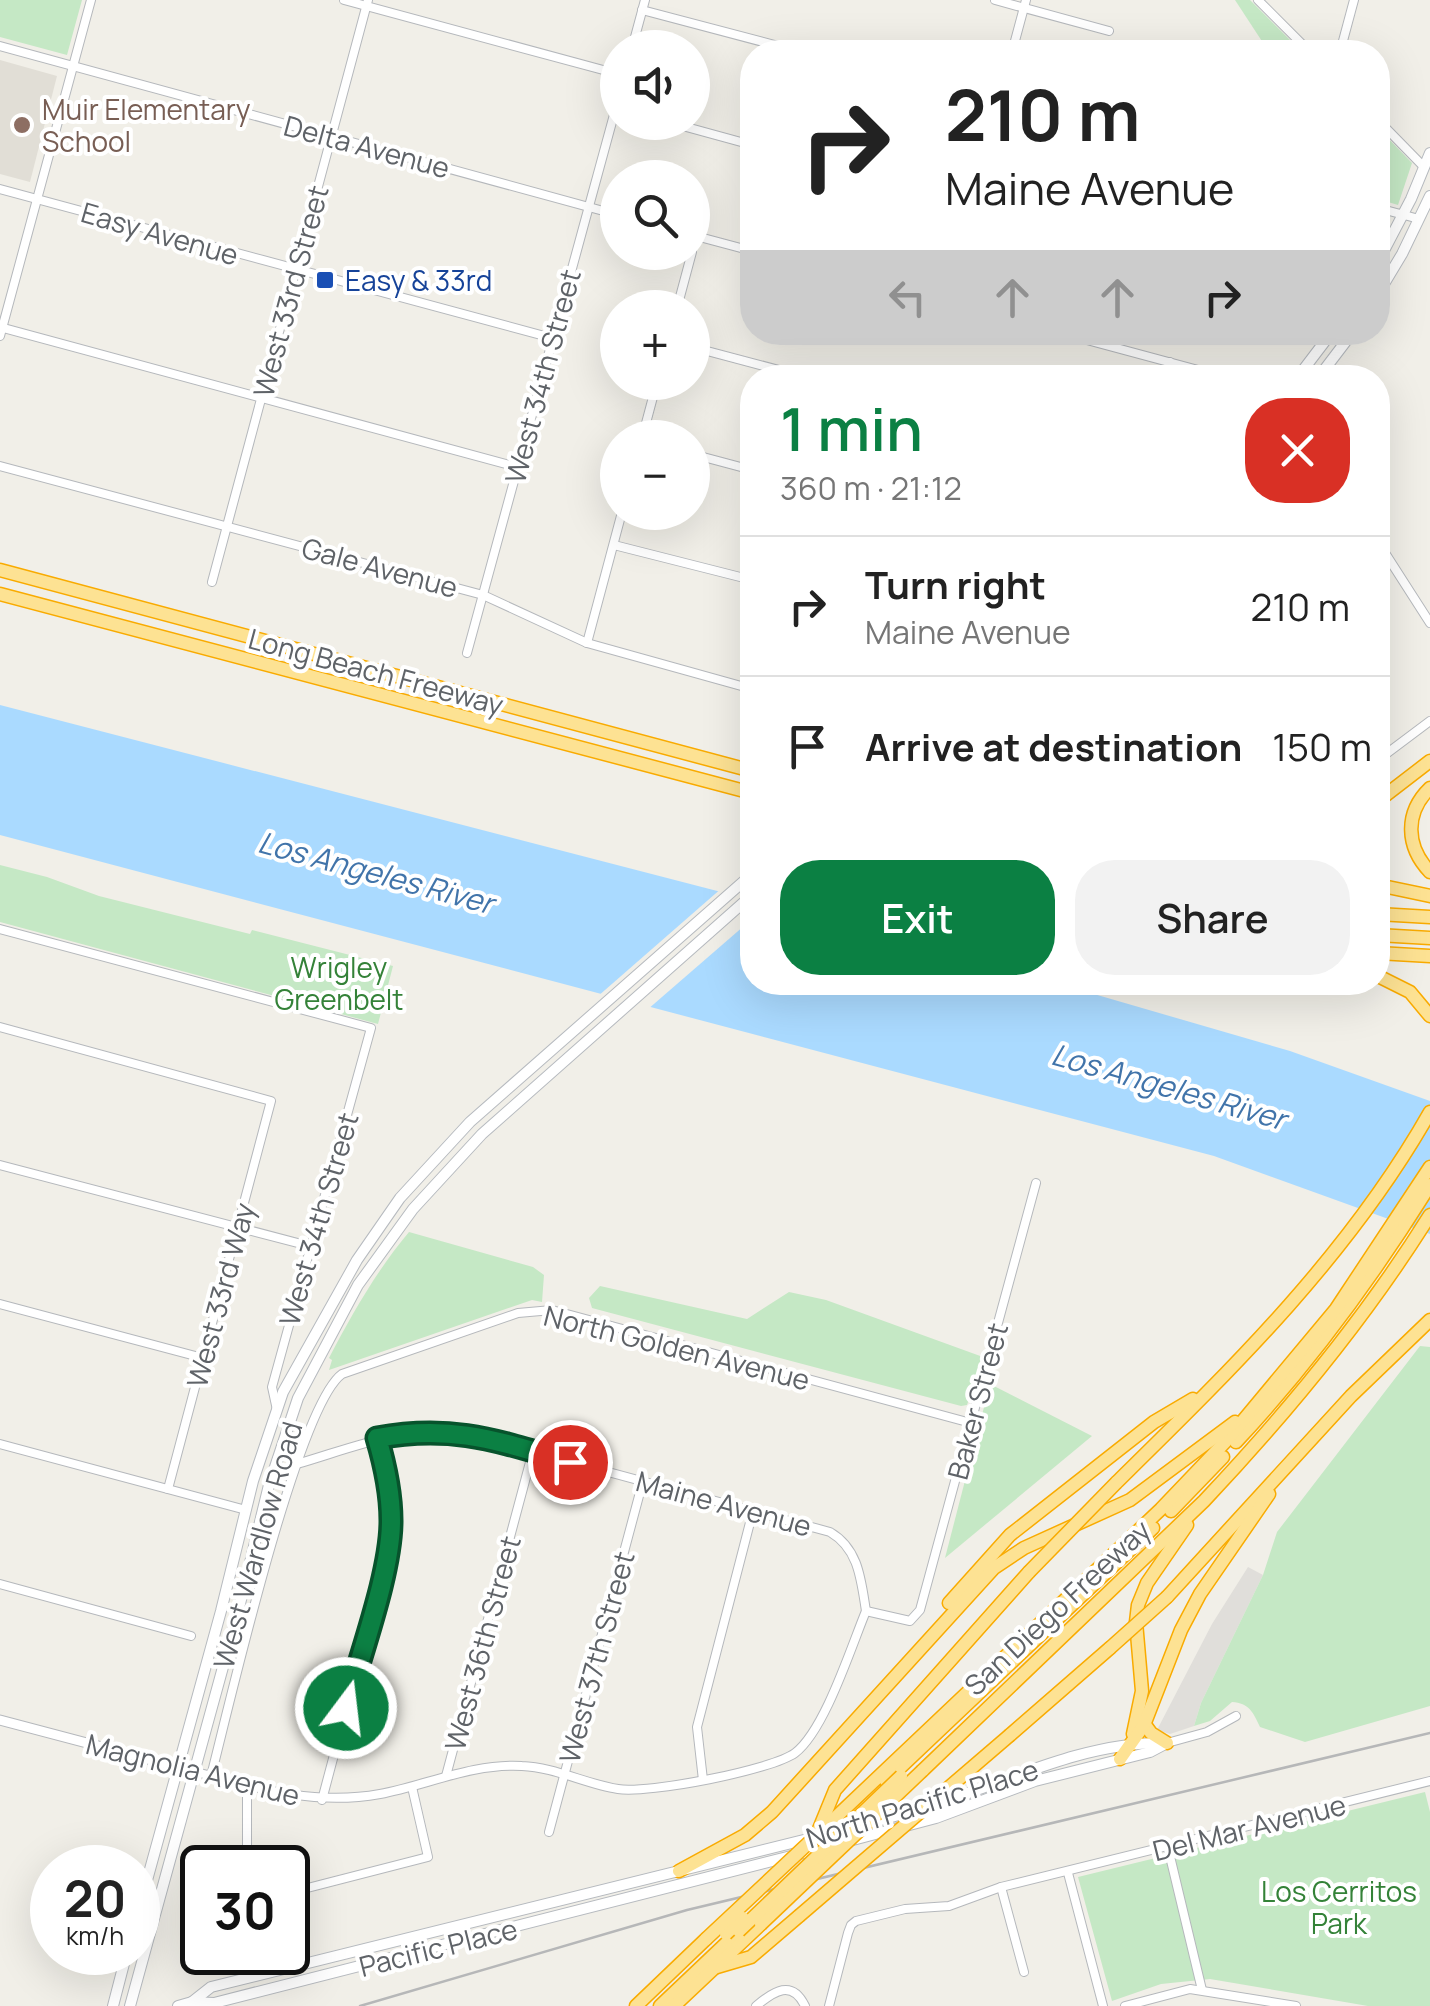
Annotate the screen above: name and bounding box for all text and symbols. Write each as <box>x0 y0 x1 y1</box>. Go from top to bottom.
map controls <box>600 30 710 530</box>
button: sound <box>600 30 710 140</box>
text: 210 m <box>945 66 1140 162</box>
icon: right <box>780 80 910 210</box>
place label: Muir Elementary School <box>42 90 251 160</box>
street label: Delta Avenue <box>280 106 454 186</box>
marker: Muir Elementary School <box>11 114 33 136</box>
text: Maine Avenue <box>945 157 1234 219</box>
button: search <box>600 160 710 270</box>
street label: West 33rd Street <box>243 181 337 401</box>
street label: Easy Avenue <box>77 192 243 274</box>
place label: Easy & 33rd <box>345 261 492 299</box>
street label: West 34th Street <box>495 265 589 487</box>
marker: Easy & 33rd <box>314 269 336 291</box>
icon: left <box>880 270 935 325</box>
icon: ahead <box>985 270 1040 325</box>
icon: ahead <box>1090 270 1145 325</box>
icon: right <box>1195 270 1250 325</box>
button: + <box>600 290 710 400</box>
text: 1 min <box>780 387 923 469</box>
button: close <box>1245 398 1350 503</box>
button: − <box>600 420 710 530</box>
text: 360 m · 21:12 <box>780 466 962 510</box>
street label: Gale Avenue <box>298 528 462 606</box>
text: Turn right <box>865 558 1046 610</box>
icon: right <box>780 579 835 634</box>
text: 210 m <box>1251 580 1350 632</box>
text: Maine Avenue <box>865 610 1071 654</box>
street label: Long Beach Freeway <box>244 619 508 723</box>
icon: arrive <box>780 719 835 774</box>
text: Arrive at destination <box>865 720 1242 772</box>
text: 150 m <box>1272 720 1372 772</box>
water label: Los Angeles River <box>254 821 502 924</box>
button: Exit <box>780 860 1055 975</box>
button: Share <box>1075 860 1350 975</box>
park label: Wrigley Greenbelt <box>274 948 404 1018</box>
water label: Los Angeles River <box>1047 1033 1295 1140</box>
street label: West 34th Street <box>269 1108 367 1330</box>
street label: West 33rd Way <box>177 1198 263 1392</box>
street label: North Golden Avenue <box>540 1296 814 1398</box>
street label: Baker Street <box>938 1319 1016 1483</box>
street label: West Wardlow Road <box>204 1417 310 1673</box>
pin <box>528 1420 613 1505</box>
icon: arrive <box>543 1435 598 1490</box>
street label: Maine Avenue <box>632 1461 816 1545</box>
street label: San Diego Freeway <box>956 1511 1159 1703</box>
street label: West 36th Street <box>435 1531 529 1755</box>
street label: West 37th Street <box>549 1547 643 1767</box>
position arrow <box>294 1656 398 1760</box>
street label: Magnolia Avenue <box>82 1724 304 1814</box>
street label: North Pacific Place <box>801 1750 1043 1856</box>
street label: Del Mar Avenue <box>1148 1785 1350 1869</box>
speed limit sign: 30 <box>180 1845 310 1975</box>
text: 20 <box>64 1864 126 1932</box>
park label: Los Cerritos Park <box>1261 1872 1417 1942</box>
street label: Pacific Place <box>355 1909 521 1985</box>
text: km/h <box>66 1918 124 1953</box>

